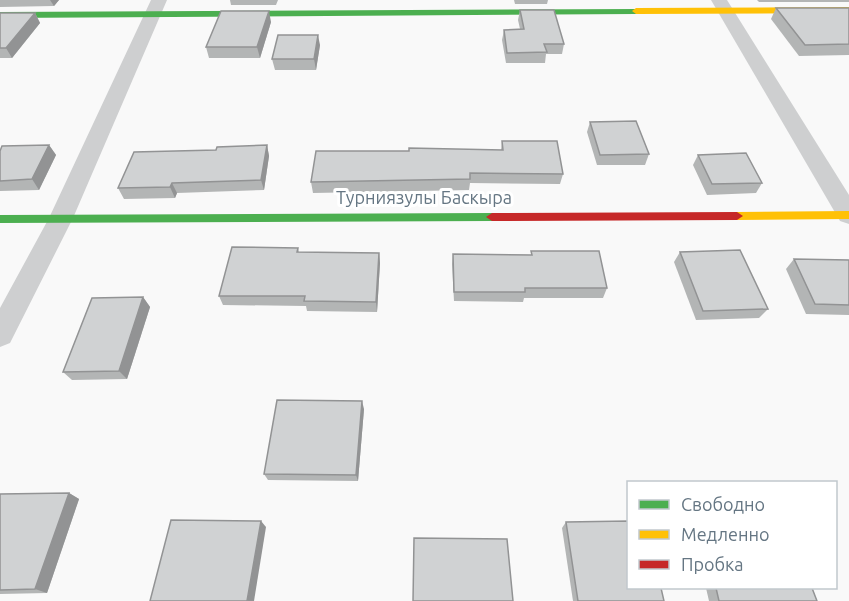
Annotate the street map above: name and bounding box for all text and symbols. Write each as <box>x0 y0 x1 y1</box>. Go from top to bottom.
street label: Турниязулы Баскыра <box>336 187 512 207</box>
legend <box>627 481 837 589</box>
text: Свободно <box>681 494 765 514</box>
text: Медленно <box>681 524 770 544</box>
text: Пробка <box>681 554 744 574</box>

